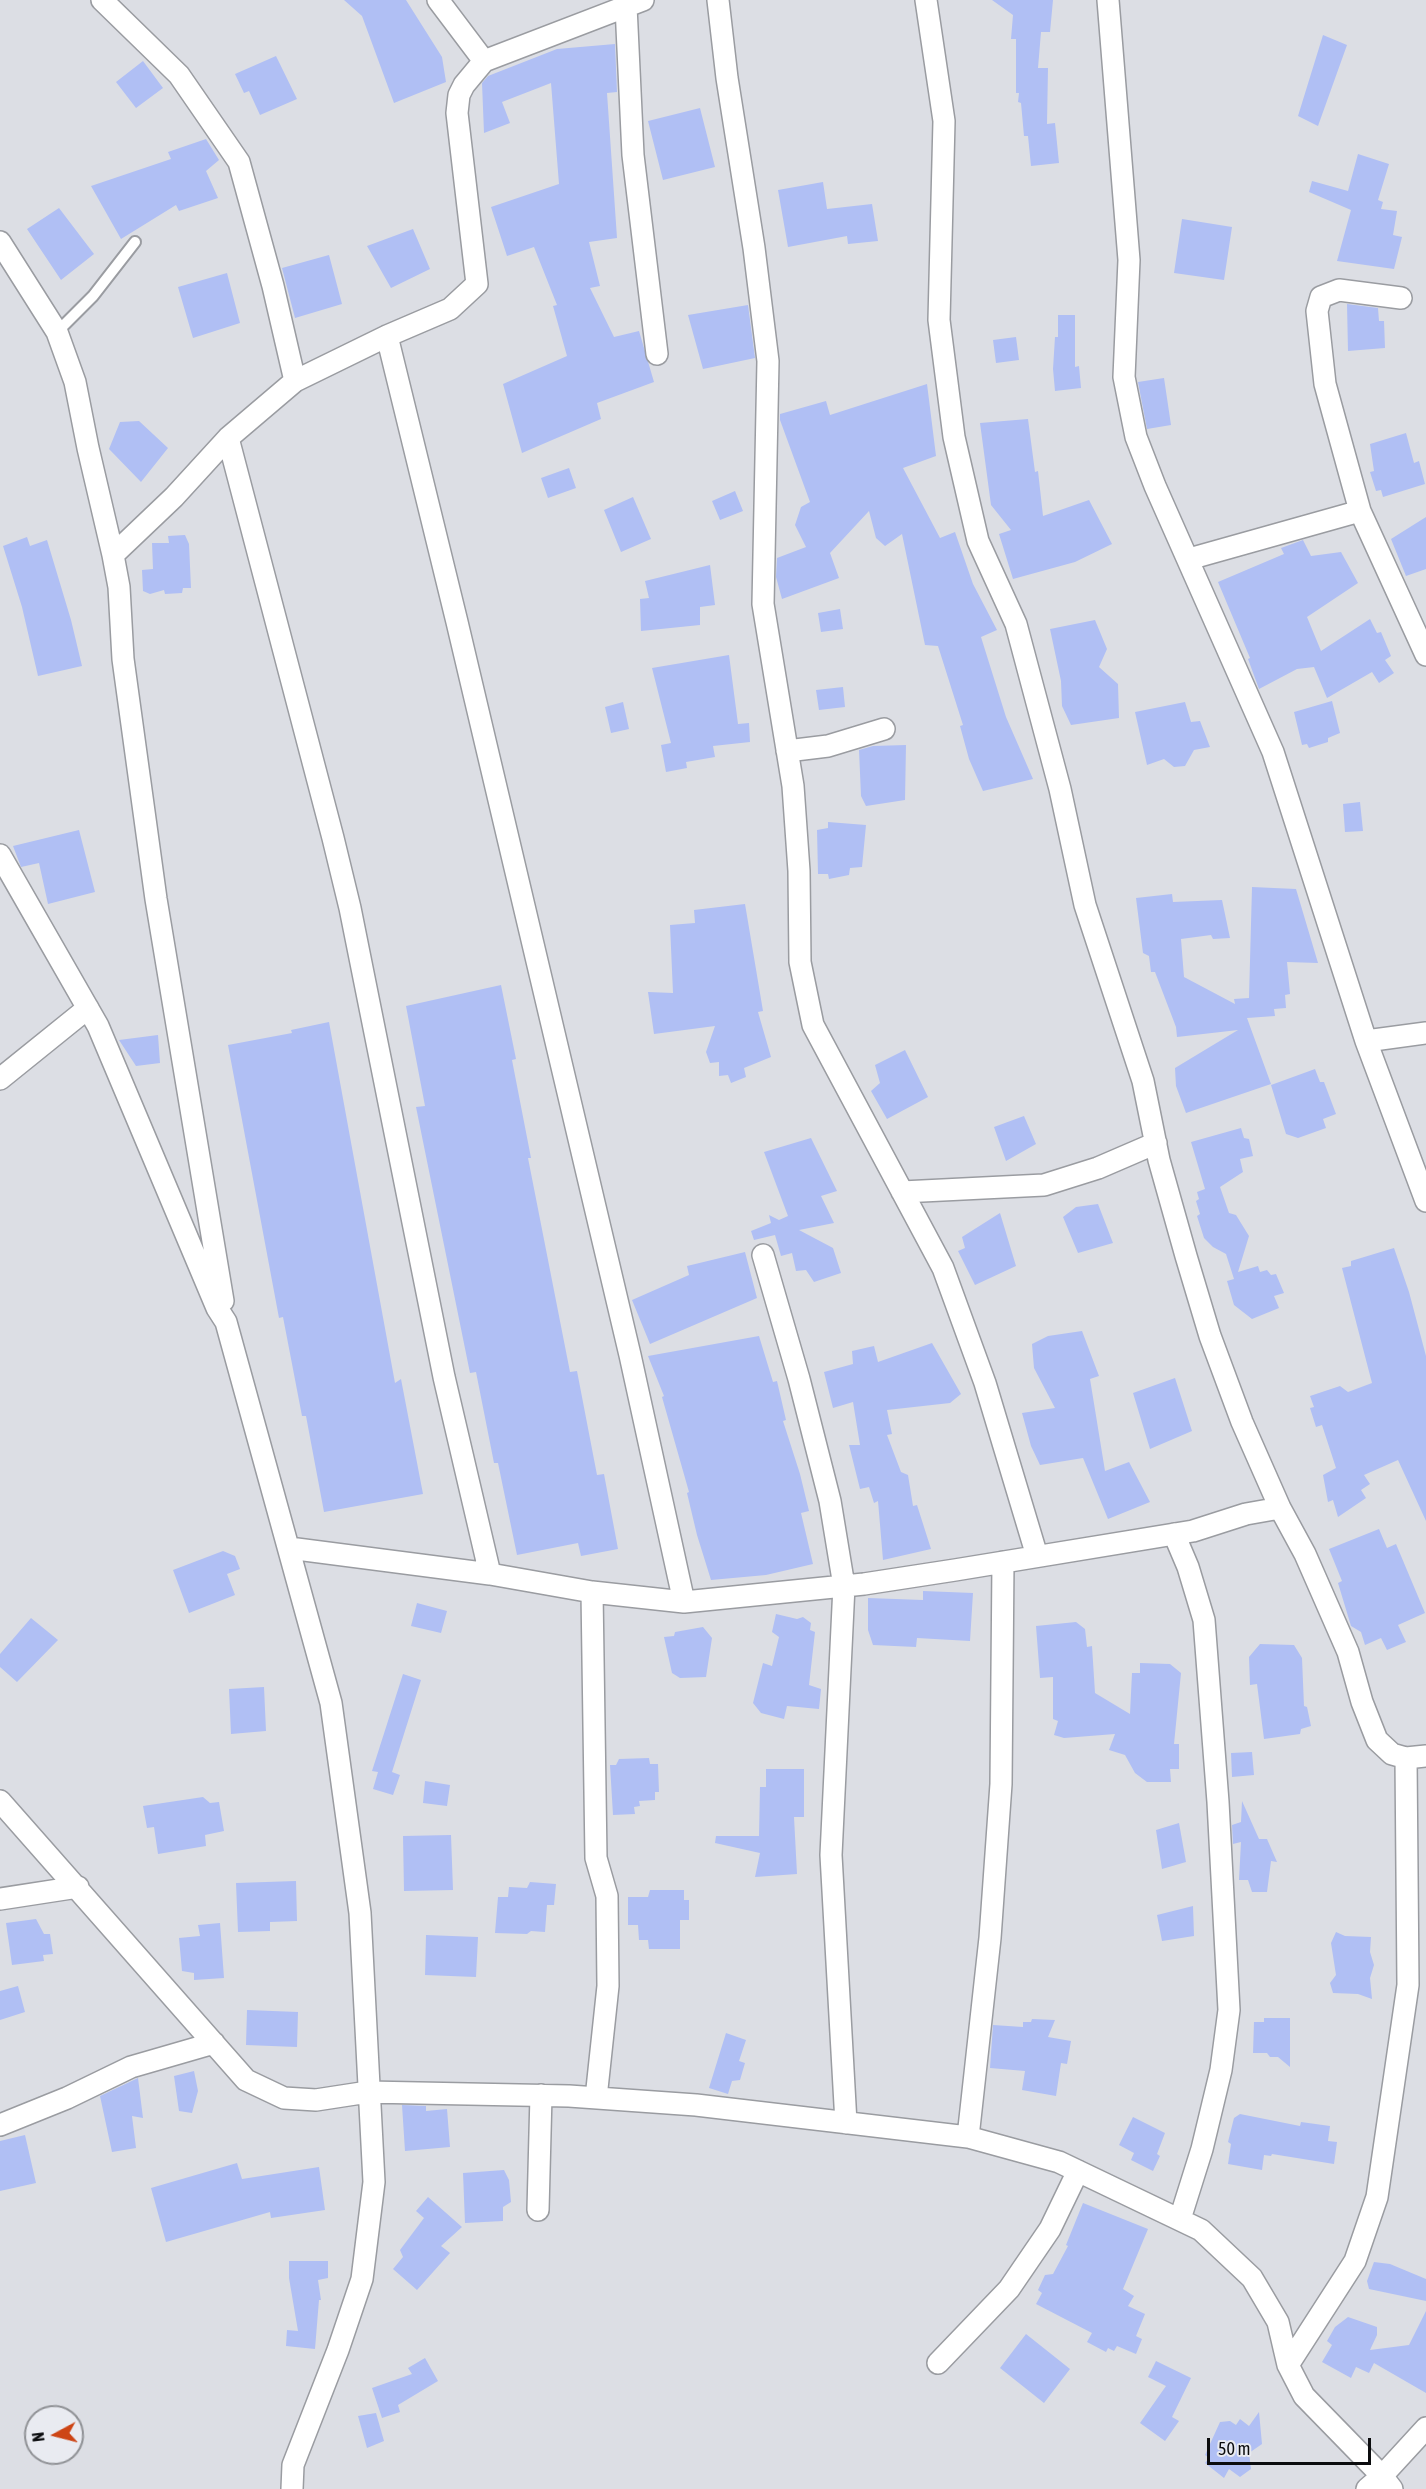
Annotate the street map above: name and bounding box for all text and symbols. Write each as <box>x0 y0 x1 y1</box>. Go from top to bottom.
north arrow <box>24 2405 84 2465</box>
scale bar <box>1210 2426 1374 2464</box>
text: N <box>29 2431 48 2443</box>
text: 50 m <box>1218 2438 1250 2459</box>

